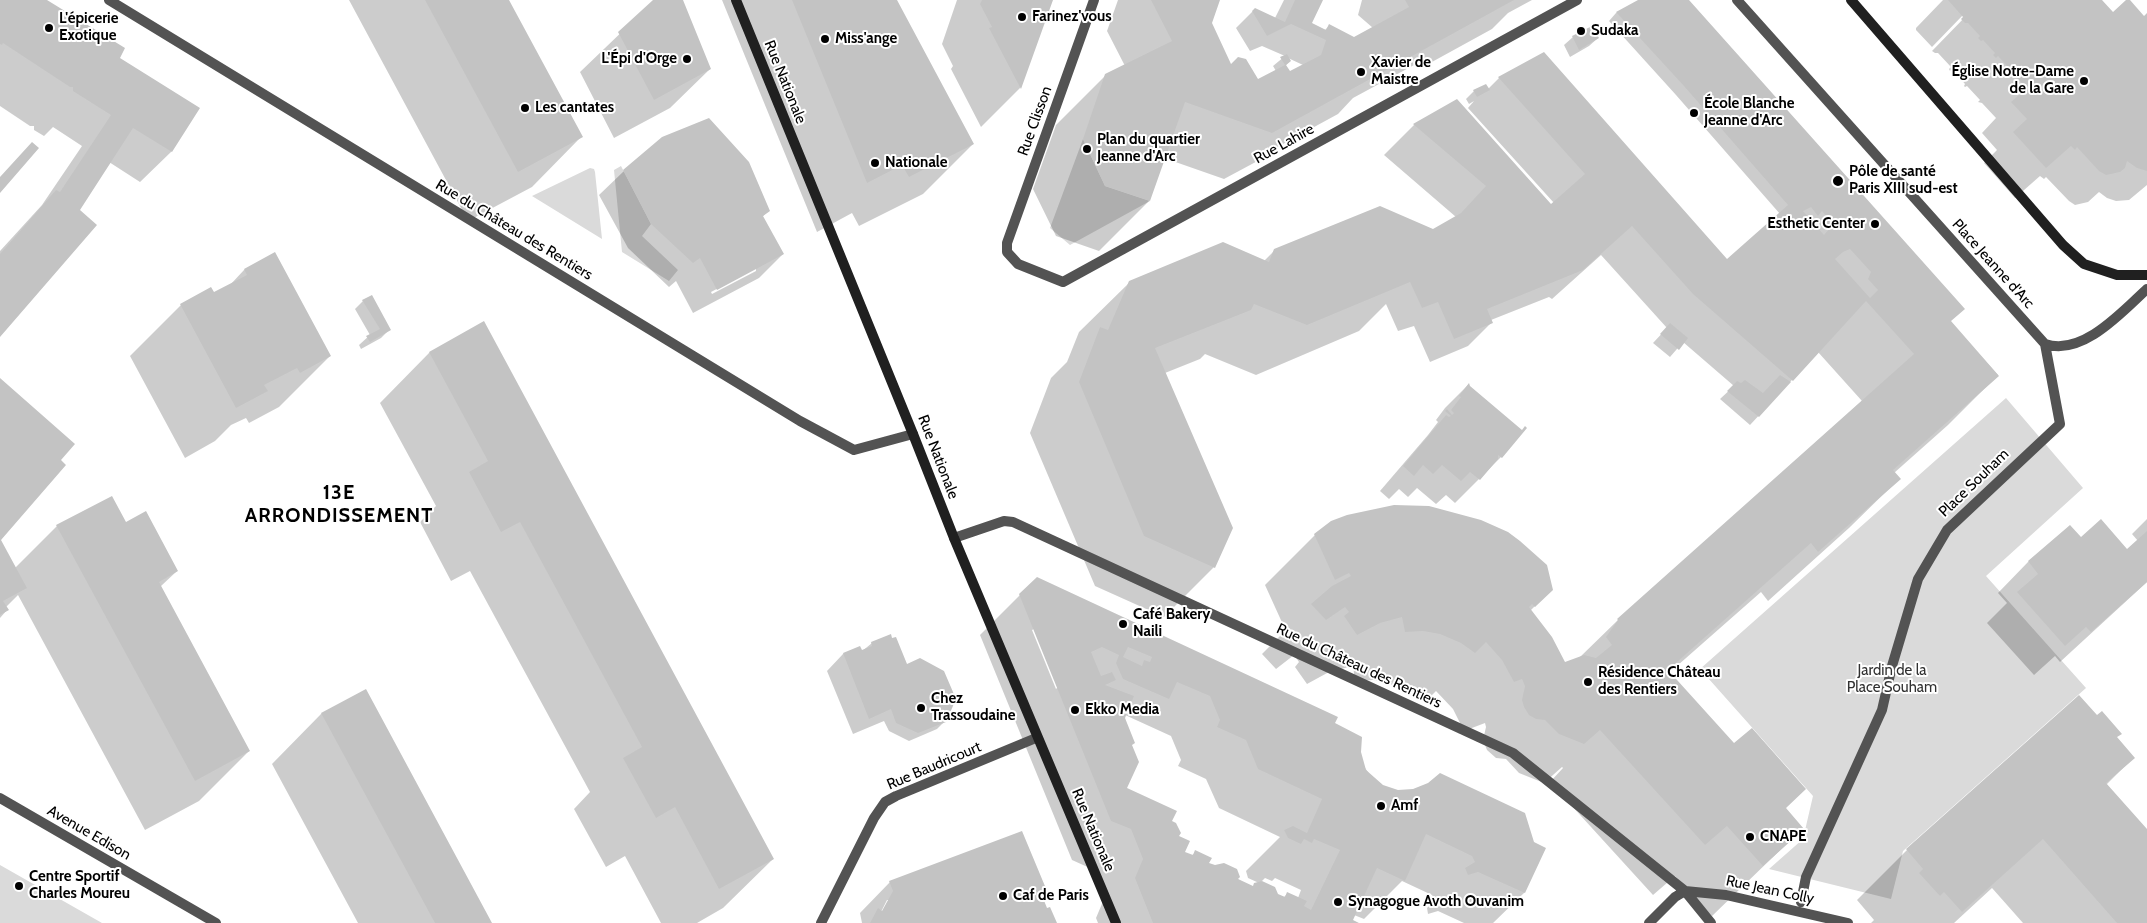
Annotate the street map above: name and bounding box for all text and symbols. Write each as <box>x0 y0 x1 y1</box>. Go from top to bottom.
place label: Farinez'vous <box>1032 8 1112 26</box>
place label: L'épicerie Exotique <box>59 10 118 45</box>
marker: Farinez'vous <box>1016 11 1028 23</box>
marker: L'épicerie Exotique <box>43 22 55 34</box>
place label: Sudaka <box>1591 22 1639 40</box>
marker: Sudaka <box>1575 25 1587 37</box>
place label: Miss'ange <box>835 30 897 48</box>
marker: Miss'ange <box>819 33 831 45</box>
street label: Rue Nationale <box>760 38 810 126</box>
place label: L'Épi d'Orge <box>601 50 677 68</box>
marker: L'Épi d'Orge <box>681 53 693 65</box>
place label: Xavier de Maistre <box>1371 54 1431 89</box>
place label: Église Notre-Dame de la Gare <box>1951 63 2074 98</box>
marker: Xavier de Maistre <box>1355 66 1367 78</box>
marker: Église Notre-Dame de la Gare <box>2078 75 2090 87</box>
street label: Rue Clisson <box>1014 84 1056 158</box>
place label: École Blanche Jeanne d'Arc <box>1704 95 1794 130</box>
place label: Les cantates <box>535 99 614 117</box>
marker: Les cantates <box>519 102 531 114</box>
marker: École Blanche Jeanne d'Arc <box>1688 107 1700 119</box>
street label: Rue Lahire <box>1251 120 1317 168</box>
place label: Plan du quartier Jeanne d'Arc <box>1097 131 1200 166</box>
marker: Plan du quartier Jeanne d'Arc <box>1081 143 1093 155</box>
place label: Nationale <box>885 154 947 172</box>
marker: Nationale <box>869 157 881 169</box>
place label: Pôle de santé Paris XIII sud-est <box>1849 163 1958 198</box>
marker: Pôle de santé Paris XIII sud-est <box>1831 174 1845 188</box>
street label: Rue du Château des Rentiers <box>432 176 596 284</box>
place label: Esthetic Center <box>1767 215 1865 233</box>
street label: Place Jeanne d'Arc <box>1948 216 2038 312</box>
marker: Esthetic Center <box>1869 218 1881 230</box>
street label: Rue Nationale <box>914 412 962 502</box>
street label: Place Souham <box>1935 445 2013 521</box>
district label: 13E ARRONDISSEMENT <box>243 481 435 528</box>
place label: Café Bakery Naili <box>1133 606 1210 641</box>
marker: Café Bakery Naili <box>1117 618 1129 630</box>
street label: Rue du Château des Rentiers <box>1274 620 1444 712</box>
park label: Jardin de la Place Souham <box>1847 662 1937 697</box>
place label: Résidence Château des Rentiers <box>1598 664 1721 699</box>
marker: Résidence Château des Rentiers <box>1582 676 1594 688</box>
place label: Chez Trassoudaine <box>931 690 1016 725</box>
place label: Ekko Media <box>1085 701 1159 719</box>
marker: Chez Trassoudaine <box>915 702 927 714</box>
marker: Ekko Media <box>1069 704 1081 716</box>
street label: Rue Baudricourt <box>884 738 984 794</box>
street label: Rue Nationale <box>1067 786 1119 874</box>
place label: Amf <box>1391 797 1418 815</box>
marker: Amf <box>1375 800 1387 812</box>
street label: Avenue Edison <box>44 802 134 864</box>
place label: CNAPE <box>1760 828 1807 846</box>
marker: CNAPE <box>1744 831 1756 843</box>
place label: Centre Sportif Charles Moureu <box>29 868 130 903</box>
street label: Rue Jean Colly <box>1724 872 1816 908</box>
marker: Centre Sportif Charles Moureu <box>13 880 25 892</box>
place label: Caf de Paris <box>1013 887 1089 905</box>
marker: Caf de Paris <box>997 890 1009 902</box>
place label: Synagogue Avoth Ouvanim <box>1348 893 1524 911</box>
marker: Synagogue Avoth Ouvanim <box>1332 896 1344 908</box>

